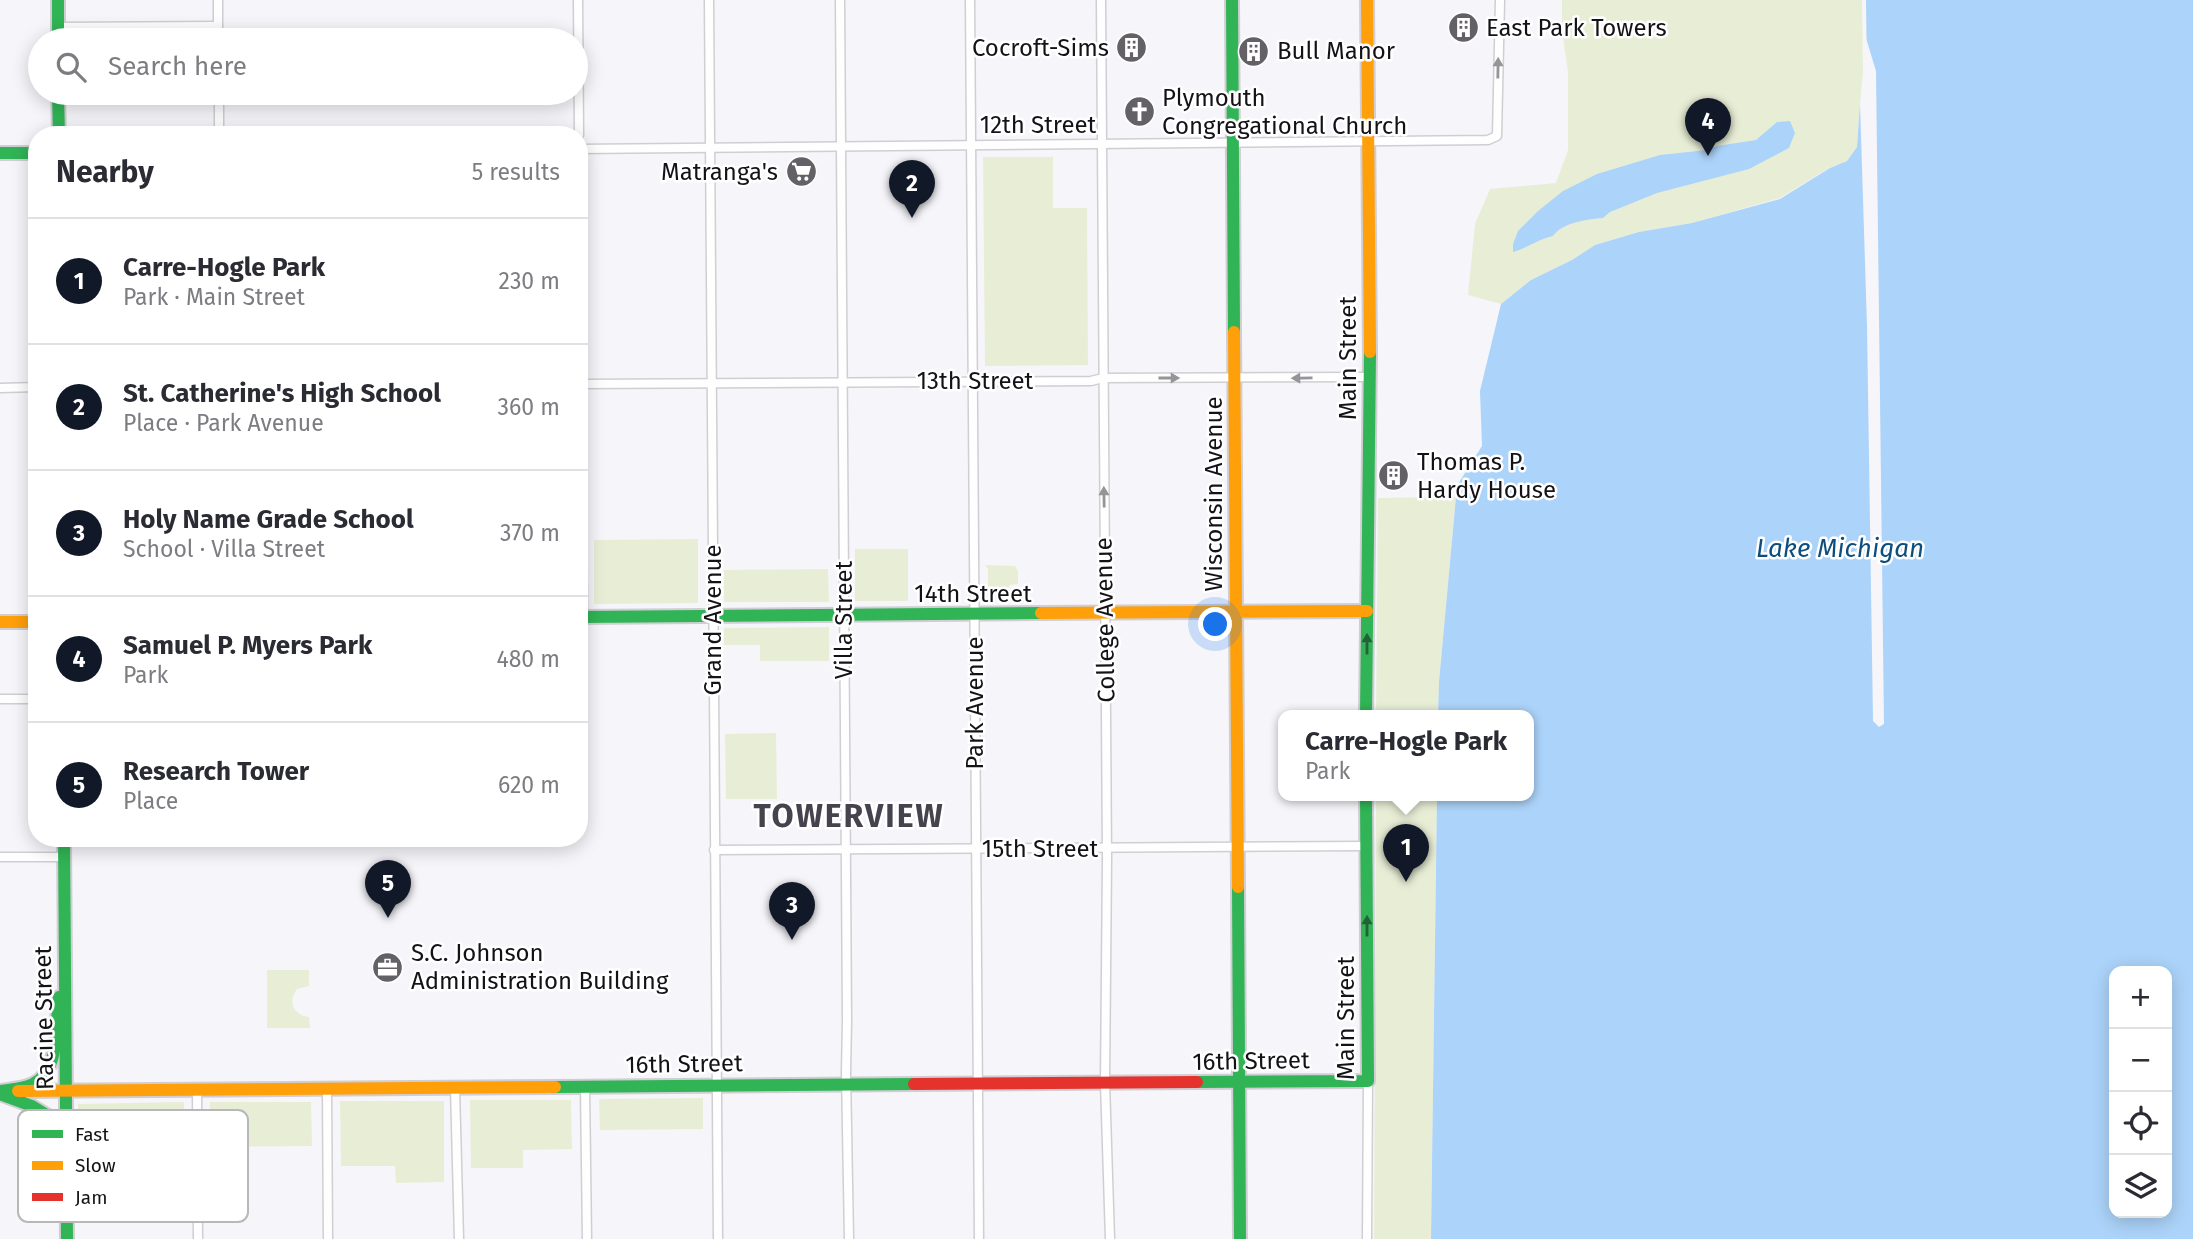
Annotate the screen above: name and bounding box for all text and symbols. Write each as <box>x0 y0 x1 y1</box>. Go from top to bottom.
building icon: East Park Towers <box>1446 11 1480 45</box>
place label: East Park Towers <box>1486 14 1667 42</box>
search box <box>28 28 588 105</box>
building icon: Cocroft-Sims <box>1115 31 1149 65</box>
place label: Cocroft-Sims <box>972 34 1109 62</box>
building icon: Bull Manor <box>1237 34 1271 68</box>
place label: Bull Manor <box>1277 37 1396 65</box>
icon: search <box>52 48 90 86</box>
text: Search here <box>108 51 247 82</box>
one-way arrow <box>1493 57 1504 79</box>
place label: Plymouth Congregational Church <box>1162 84 1407 140</box>
church icon: Plymouth Congregational Church <box>1122 95 1156 129</box>
pin: 4 <box>1685 98 1731 156</box>
street label: 12th Street <box>980 111 1097 139</box>
text: Nearby <box>56 154 154 190</box>
supermarket icon: Matranga's <box>784 155 818 189</box>
text: 5 results <box>472 158 560 186</box>
place label: Matranga's <box>661 158 778 186</box>
pin: 2 <box>889 160 935 218</box>
text: Carre-Hogle Park <box>123 252 325 283</box>
text: 1 <box>74 267 84 295</box>
text: 230 m <box>499 267 560 295</box>
text: Park · Main Street <box>123 283 305 311</box>
street label: Main Street <box>1334 296 1362 420</box>
street label: 13th Street <box>917 367 1034 395</box>
one-way arrow <box>1158 372 1180 384</box>
one-way arrow <box>1291 372 1313 384</box>
text: St. Catherine's High School <box>123 378 441 409</box>
text: 2 <box>73 393 85 421</box>
text: 360 m <box>498 393 560 421</box>
street label: Wisconsin Avenue <box>1200 397 1228 591</box>
text: Place · Park Avenue <box>123 409 324 437</box>
place label: Thomas P. Hardy House <box>1417 448 1556 504</box>
building icon: Thomas P. Hardy House <box>1377 459 1411 493</box>
one-way arrow <box>1098 485 1110 507</box>
text: Holy Name Grade School <box>123 504 414 535</box>
text: 3 <box>73 519 85 547</box>
text: 370 m <box>500 519 560 547</box>
water label: Lake Michigan <box>1756 533 1924 564</box>
text: School · Villa Street <box>123 535 325 563</box>
street label: College Avenue <box>1090 537 1120 703</box>
street label: Grand Avenue <box>699 544 727 696</box>
street label: Villa Street <box>830 560 858 679</box>
street label: 14th Street <box>914 580 1032 608</box>
your location <box>1198 607 1232 641</box>
text: Samuel P. Myers Park <box>123 630 372 661</box>
one-way arrow <box>1361 633 1373 655</box>
street label: Park Avenue <box>961 636 989 770</box>
text: 4 <box>73 645 86 673</box>
text: 480 m <box>496 645 560 673</box>
text: Park <box>123 661 168 689</box>
popup <box>1278 710 1534 801</box>
text: Carre-Hogle Park <box>1305 726 1507 757</box>
text: Research Tower <box>123 756 309 787</box>
text: Park <box>1305 757 1350 785</box>
text: 5 <box>73 771 85 799</box>
text: 620 m <box>498 771 560 799</box>
text: Place <box>123 787 178 815</box>
district label: TOWERVIEW <box>753 797 945 835</box>
pin: 1 <box>1383 824 1429 882</box>
street label: 15th Street <box>982 835 1099 863</box>
pin: 5 <box>365 860 411 918</box>
pin: 3 <box>769 882 815 940</box>
one-way arrow <box>1361 915 1373 937</box>
place label: S.C. Johnson Administration Building <box>411 939 669 995</box>
street label: Racine Street <box>29 945 59 1090</box>
office icon: S.C. Johnson Administration Building <box>371 950 405 984</box>
street label: Main Street <box>1332 956 1360 1080</box>
map controls <box>2109 966 2172 1218</box>
button: + <box>2109 966 2172 1029</box>
button: − <box>2109 1029 2172 1092</box>
street label: 16th Street <box>1192 1046 1310 1076</box>
street label: 16th Street <box>625 1049 743 1079</box>
button: locate <box>2109 1092 2172 1155</box>
legend <box>18 1110 248 1222</box>
text: Fast <box>75 1123 109 1146</box>
text: Slow <box>75 1154 116 1177</box>
button: layers <box>2109 1155 2172 1218</box>
text: Jam <box>75 1186 107 1209</box>

